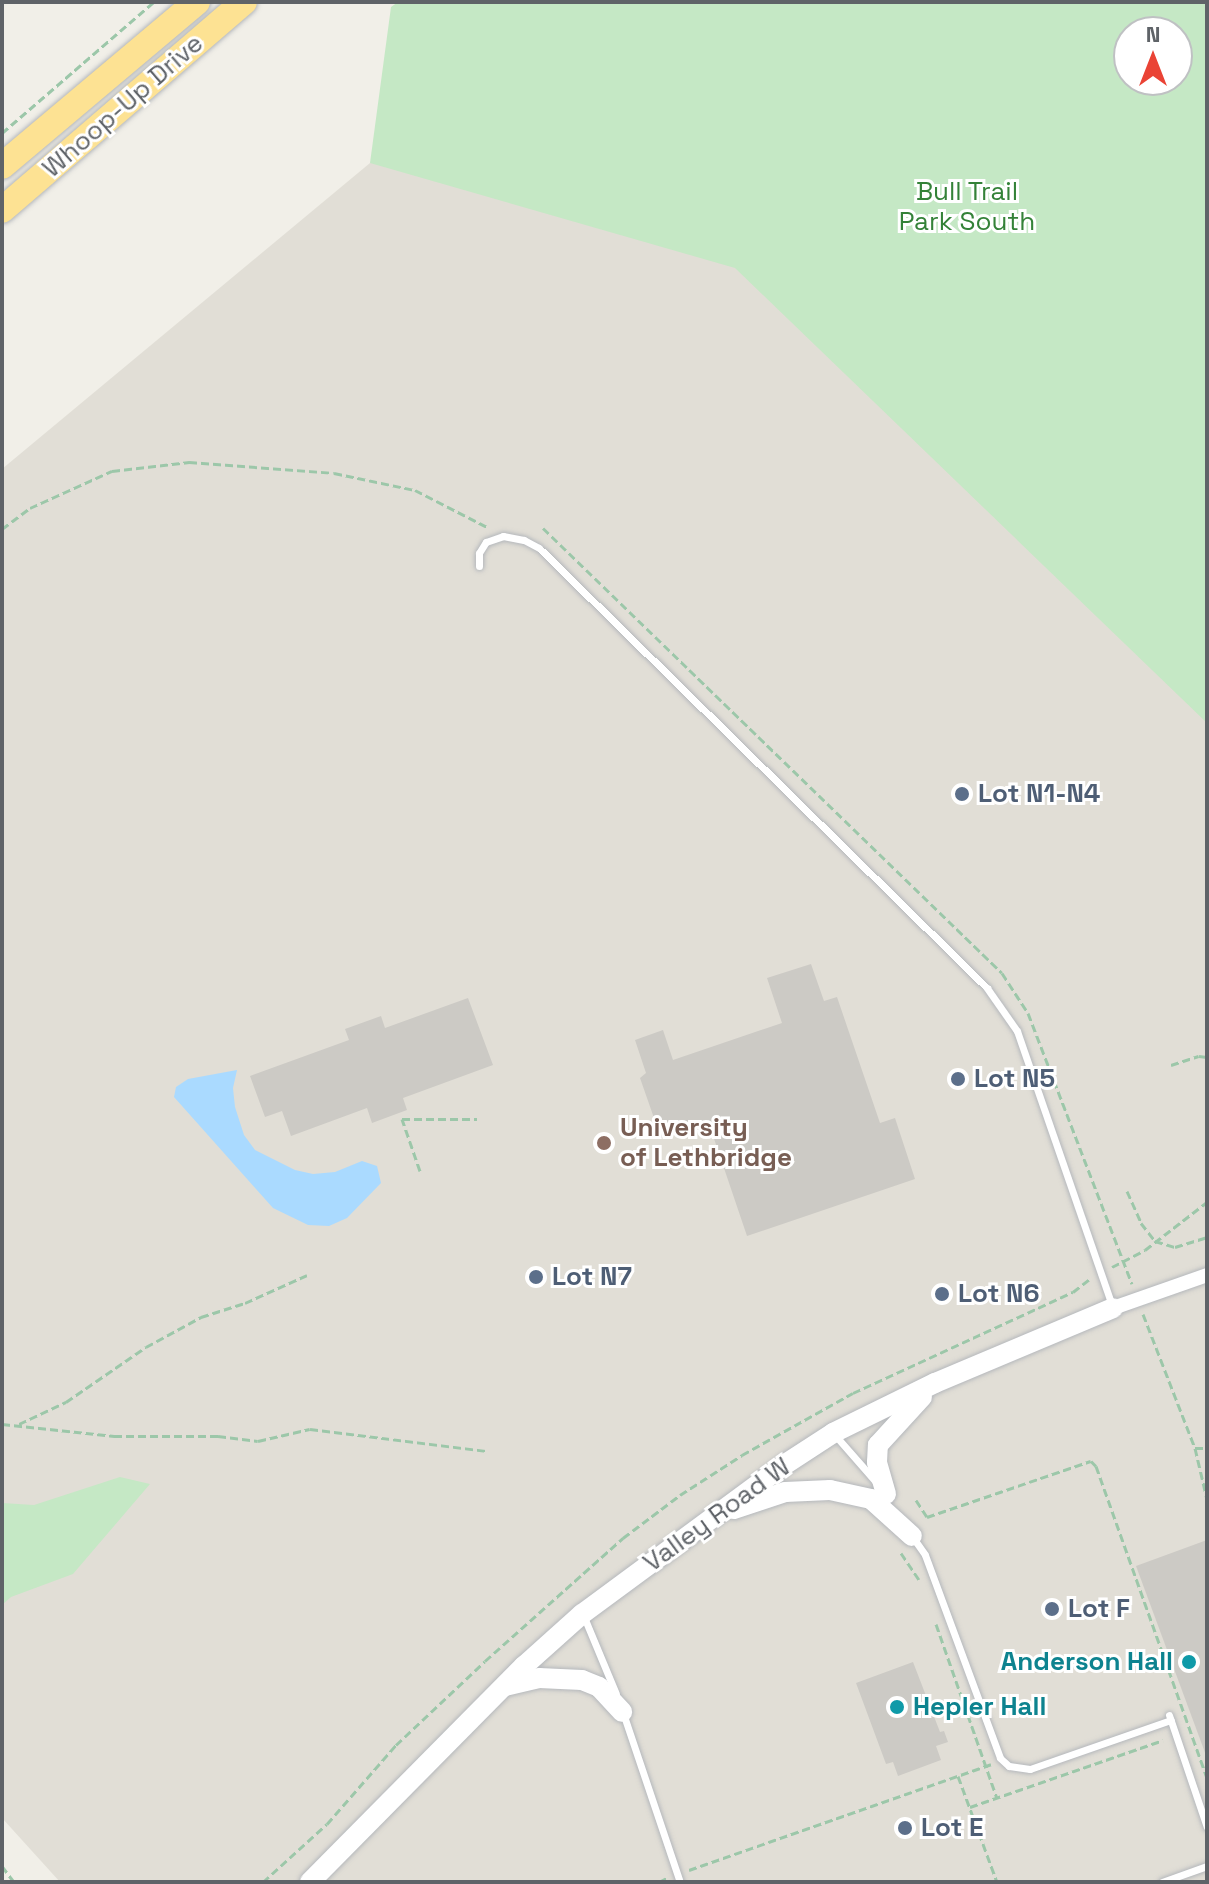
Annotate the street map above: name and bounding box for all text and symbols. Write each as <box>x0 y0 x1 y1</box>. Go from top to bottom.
north arrow <box>1113 16 1193 96</box>
text: N <box>1146 20 1160 48</box>
street label: Whoop-Up Drive <box>36 28 210 184</box>
park label: Bull Trail Park South <box>899 176 1035 238</box>
place label: Lot N1-N4 <box>978 778 1100 810</box>
marker: Lot N1-N4 <box>953 785 971 803</box>
place label: Lot N5 <box>974 1063 1055 1095</box>
marker: Lot N5 <box>949 1070 967 1088</box>
place label: University of Lethbridge <box>620 1112 792 1174</box>
marker: University of Lethbridge <box>595 1134 613 1152</box>
place label: Lot N7 <box>552 1261 632 1293</box>
marker: Lot N7 <box>527 1268 545 1286</box>
place label: Lot N6 <box>958 1278 1040 1310</box>
marker: Lot N6 <box>933 1285 951 1303</box>
street label: Valley Road W <box>637 1451 797 1579</box>
place label: Lot F <box>1068 1593 1130 1625</box>
marker: Lot F <box>1043 1600 1061 1618</box>
place label: Anderson Hall <box>1001 1646 1173 1678</box>
marker: Anderson Hall <box>1180 1653 1198 1671</box>
place label: Hepler Hall <box>913 1691 1046 1723</box>
marker: Hepler Hall <box>888 1698 906 1716</box>
place label: Lot E <box>921 1812 983 1844</box>
marker: Lot E <box>896 1819 914 1837</box>

